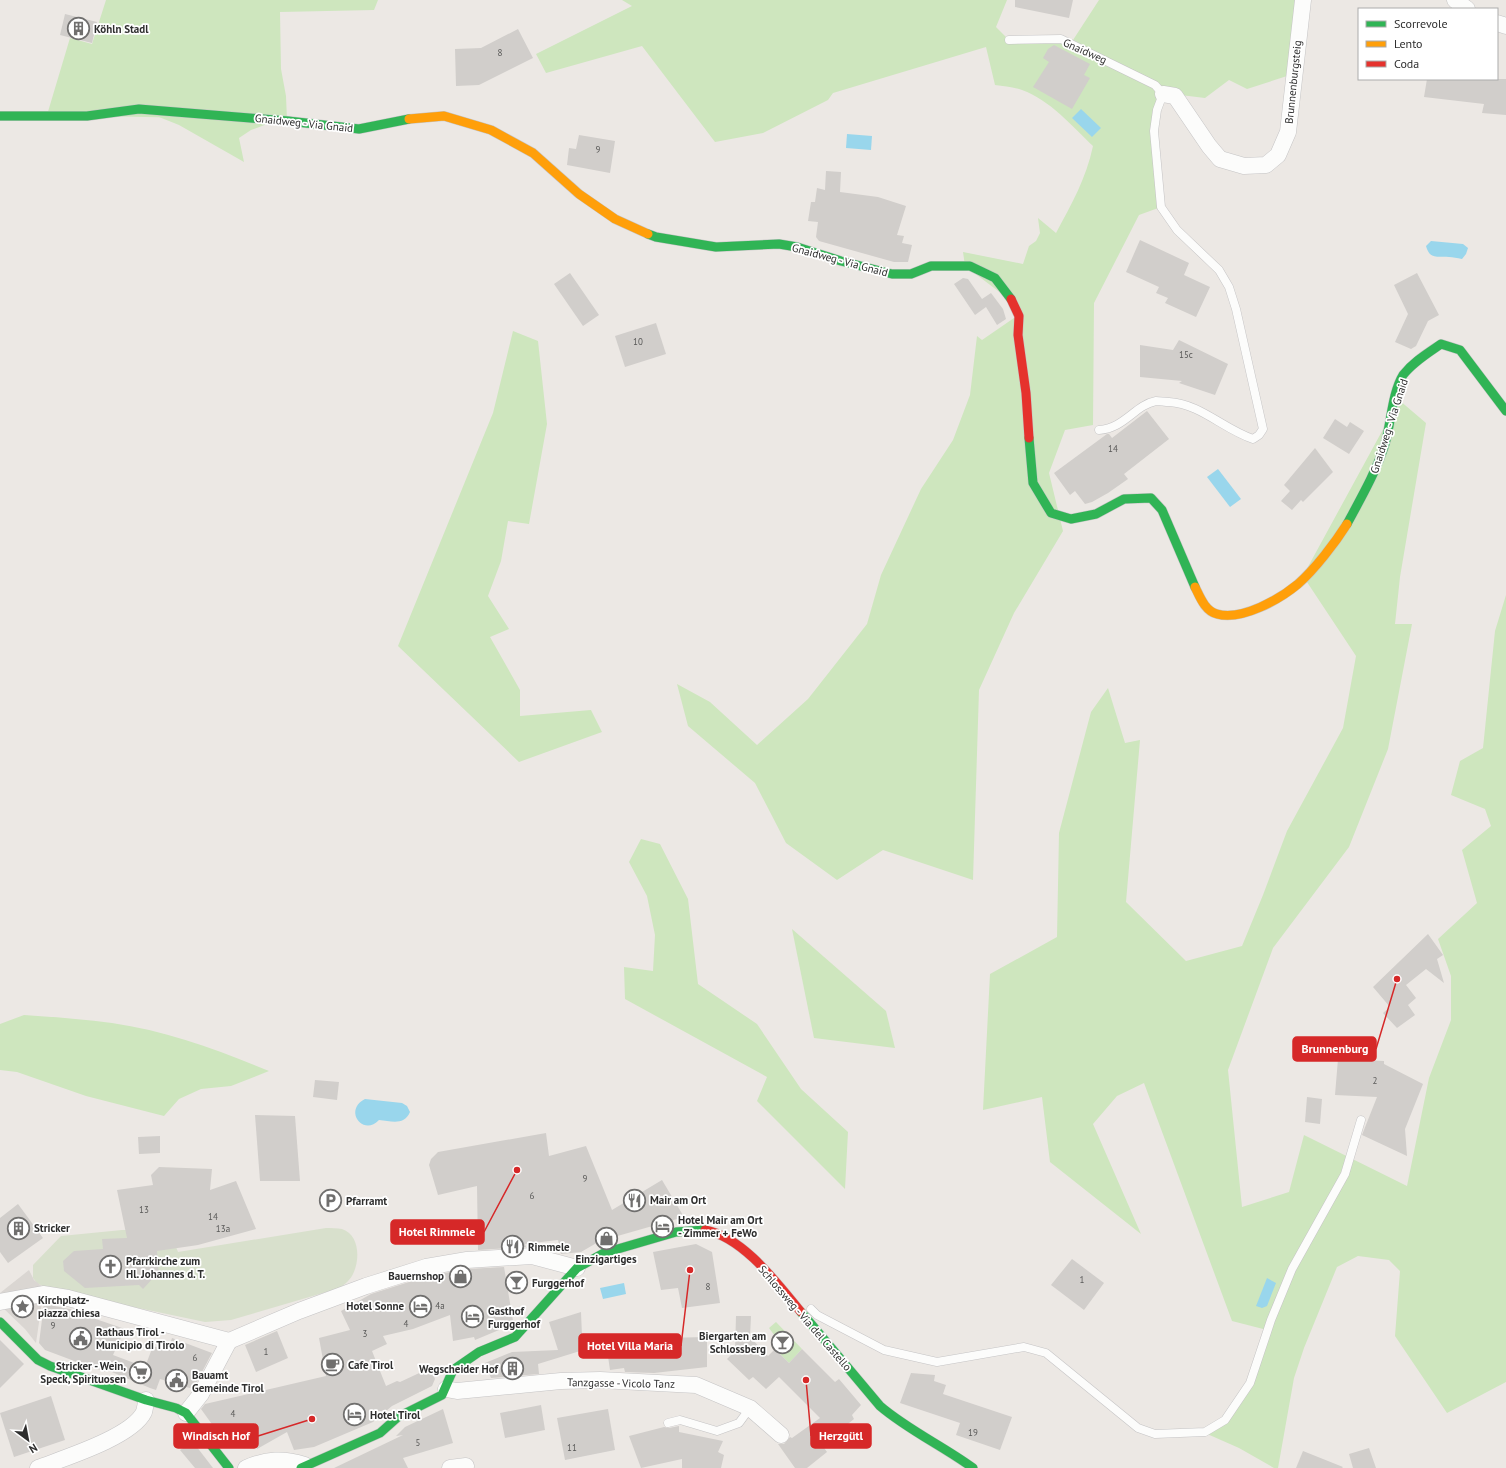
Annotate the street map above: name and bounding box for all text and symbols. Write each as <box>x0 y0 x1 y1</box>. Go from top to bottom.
legend <box>1358 8 1498 80</box>
building icon: Köhln Stadl <box>66 16 92 42</box>
text: Scorrevole <box>1394 16 1448 31</box>
place label: Köhln Stadl <box>94 22 149 36</box>
street label: Gnaidweg <box>1061 35 1109 67</box>
text: Lento <box>1394 36 1423 51</box>
street label: Brunnenburgsteig <box>1282 39 1304 124</box>
house number: 8 <box>498 47 503 58</box>
text: Coda <box>1394 56 1419 71</box>
street label: Gnaidweg - Via Gnaid <box>254 111 354 135</box>
house number: 9 <box>596 144 601 155</box>
street label: Gnaidweg - Via Gnaid <box>790 240 890 280</box>
house number: 10 <box>633 336 643 347</box>
house number: 15c <box>1179 349 1193 360</box>
street label: Gnaidweg - Via Gnaid <box>1367 377 1411 475</box>
house number: 14 <box>1108 443 1118 454</box>
callout: Brunnenburg <box>1293 1037 1376 1061</box>
text: Brunnenburg <box>1301 1041 1369 1056</box>
house number: 2 <box>1373 1075 1378 1086</box>
house number: 9 <box>583 1173 588 1184</box>
restaurant icon: Mair am Ort <box>622 1187 648 1213</box>
parking icon: Pfarramt <box>317 1188 343 1214</box>
house number: 6 <box>530 1190 535 1201</box>
place label: Mair am Ort <box>650 1193 706 1207</box>
place label: Pfarramt <box>346 1194 387 1208</box>
house number: 13 <box>139 1204 149 1215</box>
house number: 14 <box>208 1211 218 1222</box>
hotel icon: Hotel Mair am Ort - Zimmer + FeWo <box>650 1213 676 1239</box>
place label: Hotel Mair am Ort - Zimmer + FeWo <box>678 1213 763 1240</box>
building icon: Stricker <box>5 1215 31 1241</box>
callout: Hotel Rimmele <box>391 1220 484 1244</box>
place label: Stricker <box>34 1221 70 1235</box>
house number: 13a <box>216 1223 230 1234</box>
text: Hotel Rimmele <box>399 1224 475 1239</box>
shop icon: Einzigartiges <box>593 1226 619 1252</box>
restaurant icon: Rimmele <box>500 1234 526 1260</box>
place label: Rimmele <box>528 1240 570 1254</box>
place label: Einzigartiges <box>575 1252 637 1266</box>
church icon: Pfarrkirche zum Hl. Johannes d. T. <box>98 1254 124 1280</box>
place label: Pfarrkirche zum Hl. Johannes d. T. <box>126 1254 205 1281</box>
street label: Schlossweg - Via del Castello <box>755 1262 855 1374</box>
shop icon: Bauernshop <box>447 1263 473 1289</box>
place label: Bauernshop <box>388 1269 444 1283</box>
bar icon: Furggerhof <box>504 1270 530 1296</box>
house number: 1 <box>1080 1274 1085 1285</box>
place label: Furggerhof <box>532 1276 585 1290</box>
house number: 8 <box>706 1281 711 1292</box>
place icon: Kirchplatz- piazza chiesa <box>9 1293 35 1319</box>
place label: Kirchplatz- piazza chiesa <box>38 1293 100 1320</box>
hotel icon: Hotel Sonne <box>407 1293 433 1319</box>
place label: Hotel Sonne <box>346 1299 404 1313</box>
house number: 4a <box>435 1300 445 1311</box>
hotel icon: Gasthof Furggerhof <box>459 1304 485 1330</box>
place label: Gasthof Furggerhof <box>488 1304 541 1331</box>
house number: 4 <box>404 1318 409 1329</box>
house number: 9 <box>51 1320 56 1331</box>
public building icon: Rathaus Tirol - Municipio di Tirolo <box>67 1325 93 1351</box>
place label: Rathaus Tirol - Municipio di Tirolo <box>96 1325 184 1352</box>
house number: 3 <box>363 1328 368 1339</box>
place label: Biergarten am Schlossberg <box>699 1329 766 1356</box>
bar icon: Biergarten am Schlossberg <box>769 1329 795 1355</box>
callout: Hotel Villa Maria <box>579 1334 681 1358</box>
text: Hotel Villa Maria <box>587 1338 673 1353</box>
house number: 1 <box>264 1346 269 1357</box>
house number: 6 <box>193 1352 198 1363</box>
cafe icon: Cafe Tirol <box>320 1352 346 1378</box>
building icon: Wegscheider Hof <box>500 1356 526 1382</box>
place label: Cafe Tirol <box>348 1358 394 1372</box>
place label: Stricker - Wein, Speck, Spirituosen <box>40 1359 126 1386</box>
supermarket icon: Stricker - Wein, Speck, Spirituosen <box>128 1359 154 1385</box>
place label: Wegscheider Hof <box>419 1362 499 1376</box>
public building icon: Bauamt Gemeinde Tirol <box>164 1368 190 1394</box>
place label: Bauamt Gemeinde Tirol <box>192 1368 265 1395</box>
street label: Tanzgasse - Vicolo Tanz <box>567 1375 675 1391</box>
hotel icon: Hotel Tirol <box>341 1402 367 1428</box>
house number: 4 <box>231 1408 236 1419</box>
place label: Hotel Tirol <box>370 1408 421 1422</box>
north arrow <box>8 1420 48 1460</box>
callout: Windisch Hof <box>174 1424 258 1448</box>
callout: Herzgütl <box>811 1424 871 1448</box>
house number: 19 <box>968 1427 978 1438</box>
text: Windisch Hof <box>182 1428 251 1443</box>
text: Herzgütl <box>819 1428 864 1443</box>
house number: 5 <box>416 1437 421 1448</box>
text: N <box>27 1441 40 1456</box>
house number: 11 <box>567 1442 577 1453</box>

